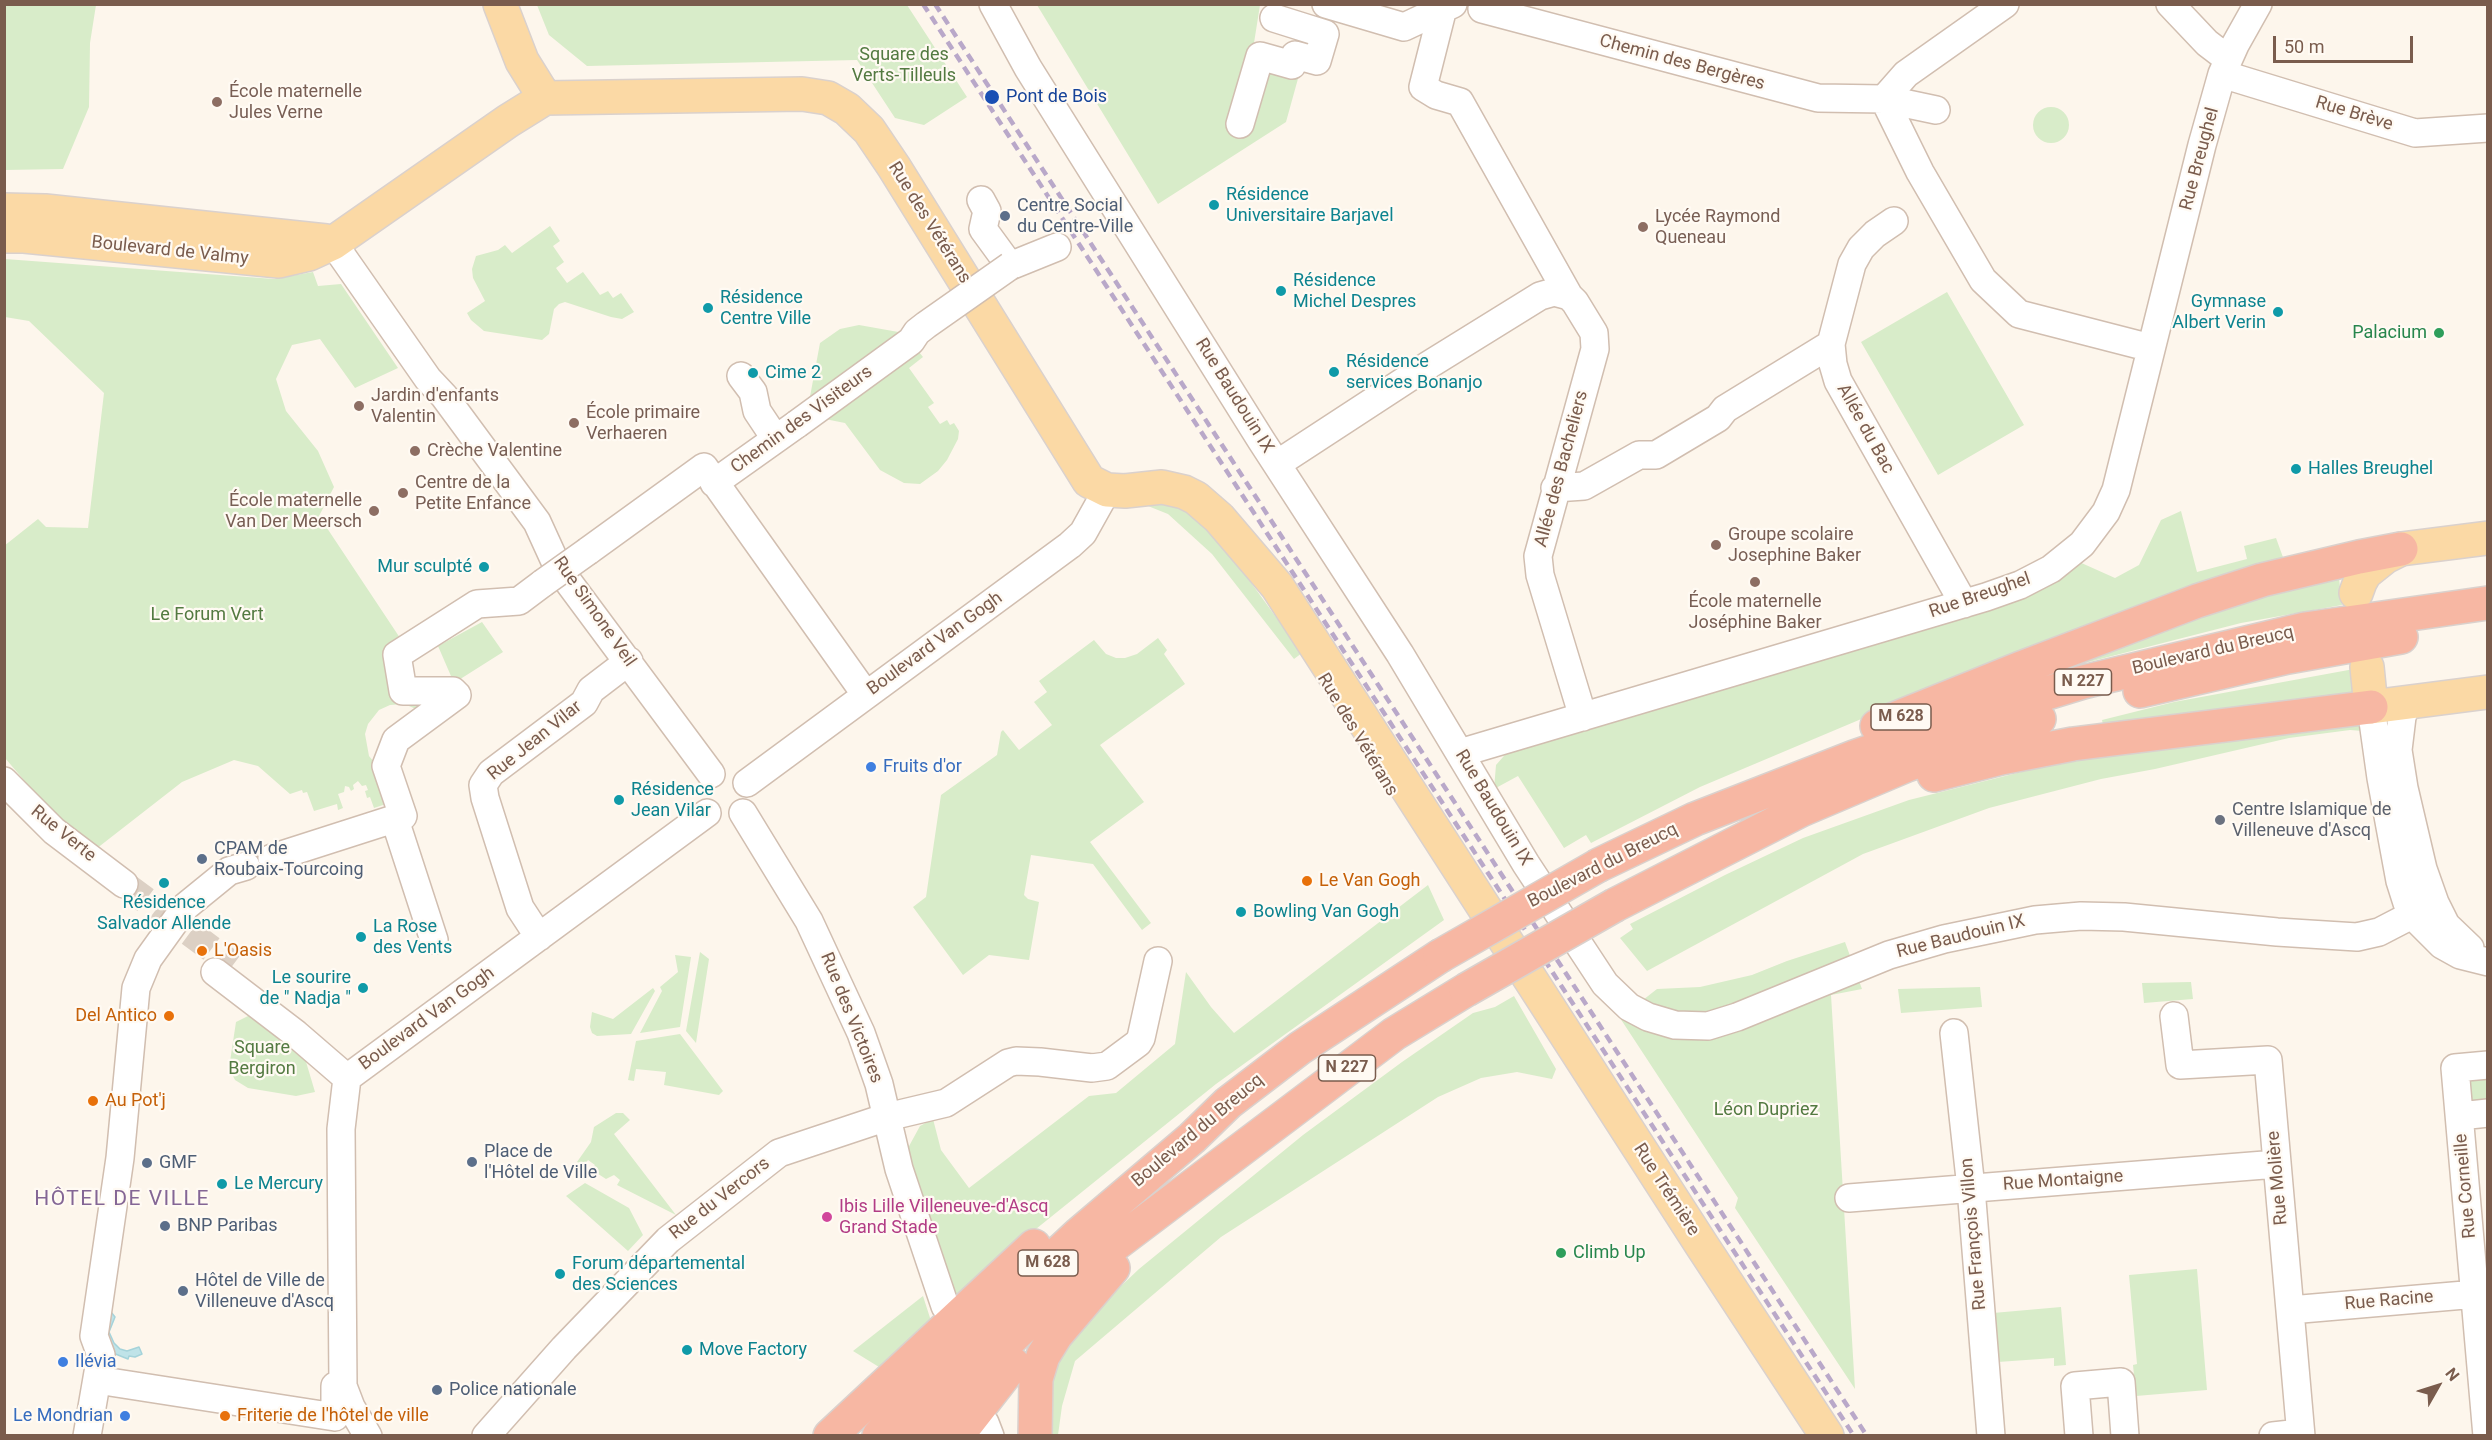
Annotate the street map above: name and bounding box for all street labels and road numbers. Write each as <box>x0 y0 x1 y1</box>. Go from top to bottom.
street label: Chemin des Bergères <box>1597 31 1767 95</box>
street label: Rue Brève <box>2313 92 2395 136</box>
street label: Rue Breughel <box>2176 105 2224 213</box>
street label: Rue des Vétérans <box>883 158 975 288</box>
street label: Boulevard de Valmy <box>90 232 250 270</box>
street label: Rue Baudouin IX <box>1190 335 1278 457</box>
street label: Chemin des Visiteurs <box>727 361 877 479</box>
street label: Allée du Bac <box>1832 380 1898 478</box>
street label: Allée des Bacheliers <box>1531 388 1593 550</box>
street label: Rue Simone Veil <box>548 553 640 671</box>
street label: Rue Breughel <box>1927 569 2033 623</box>
street label: Boulevard Van Gogh <box>863 588 1007 700</box>
street label: Boulevard du Breucq <box>2130 622 2296 680</box>
road number: N 227 <box>2054 669 2112 695</box>
street label: Rue des Vétérans <box>1312 670 1402 800</box>
street label: Rue Jean Vilar <box>484 696 586 786</box>
road number: M 628 <box>1871 704 1931 730</box>
street label: Rue Baudouin IX <box>1450 746 1536 870</box>
street label: Rue Verte <box>26 801 100 867</box>
street label: Boulevard du Breucq <box>1525 819 1681 913</box>
street label: Rue Baudouin IX <box>1895 911 2027 963</box>
street label: Rue des Victoires <box>815 950 887 1086</box>
street label: Boulevard Van Gogh <box>355 963 499 1075</box>
road number: N 227 <box>1318 1055 1376 1081</box>
street label: Boulevard du Breucq <box>1128 1070 1268 1192</box>
street label: Rue Molière <box>2263 1130 2293 1226</box>
street label: Rue Corneille <box>2451 1133 2481 1239</box>
street label: Rue Trémière <box>1628 1140 1704 1240</box>
street label: Rue du Vercors <box>666 1153 774 1245</box>
street label: Rue François Villon <box>1957 1157 1991 1311</box>
street label: Rue Montaigne <box>2002 1166 2124 1196</box>
road number: M 628 <box>1018 1250 1078 1276</box>
street label: Rue Racine <box>2344 1286 2434 1316</box>

